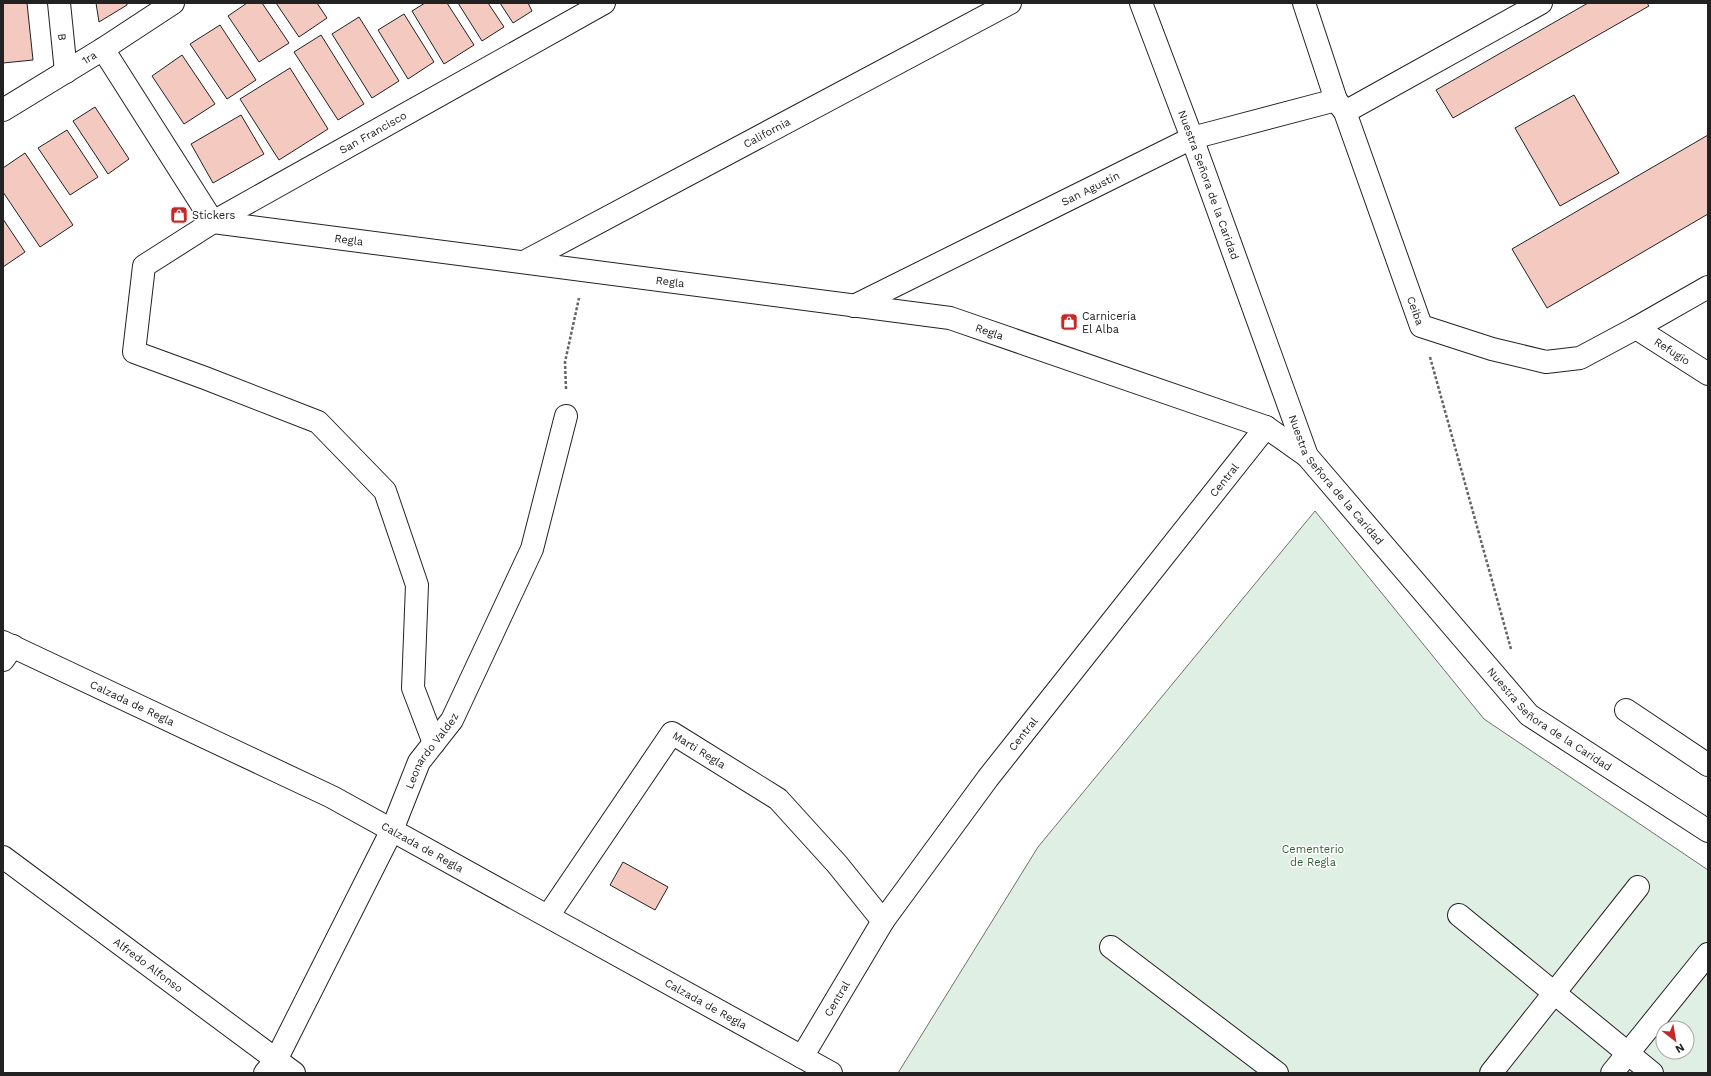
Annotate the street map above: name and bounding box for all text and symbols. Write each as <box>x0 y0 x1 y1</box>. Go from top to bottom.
street label: B <box>56 33 69 41</box>
street label: 1ra <box>79 48 99 67</box>
street label: San Francisco <box>337 108 409 156</box>
street label: Nuestra Señora de la Caridad <box>1176 108 1242 261</box>
street label: California <box>741 115 792 150</box>
street label: San Agustín <box>1059 169 1122 208</box>
shop icon: Stickers <box>169 205 189 225</box>
place label: Stickers <box>192 209 235 222</box>
street label: Regla <box>334 231 364 248</box>
street label: Regla <box>655 273 685 290</box>
street label: Ceiba <box>1404 294 1427 327</box>
place label: Carnicería El Alba <box>1082 310 1136 336</box>
shop icon: Carnicería El Alba <box>1059 312 1079 332</box>
street label: Regla <box>974 321 1005 342</box>
street label: Refugio <box>1652 335 1693 367</box>
street label: Nuestra Señora de la Caridad <box>1286 413 1386 547</box>
street label: Central <box>1207 460 1242 499</box>
street label: Nuestra Señora de la Caridad <box>1485 665 1614 773</box>
street label: Calzada de Regla <box>88 677 177 728</box>
street label: Leonardo Valdez <box>403 711 461 791</box>
street label: Central <box>1006 714 1041 753</box>
street label: Marti Regla <box>670 729 728 771</box>
street label: Calzada de Regla <box>379 819 466 875</box>
park label: Cementerio de Regla <box>1282 843 1344 869</box>
street label: Alfredo Alfonso <box>111 935 186 995</box>
street label: Calzada de Regla <box>663 976 749 1032</box>
street label: Central <box>821 978 853 1019</box>
north arrow <box>1655 1020 1695 1060</box>
text: N <box>1673 1040 1687 1056</box>

